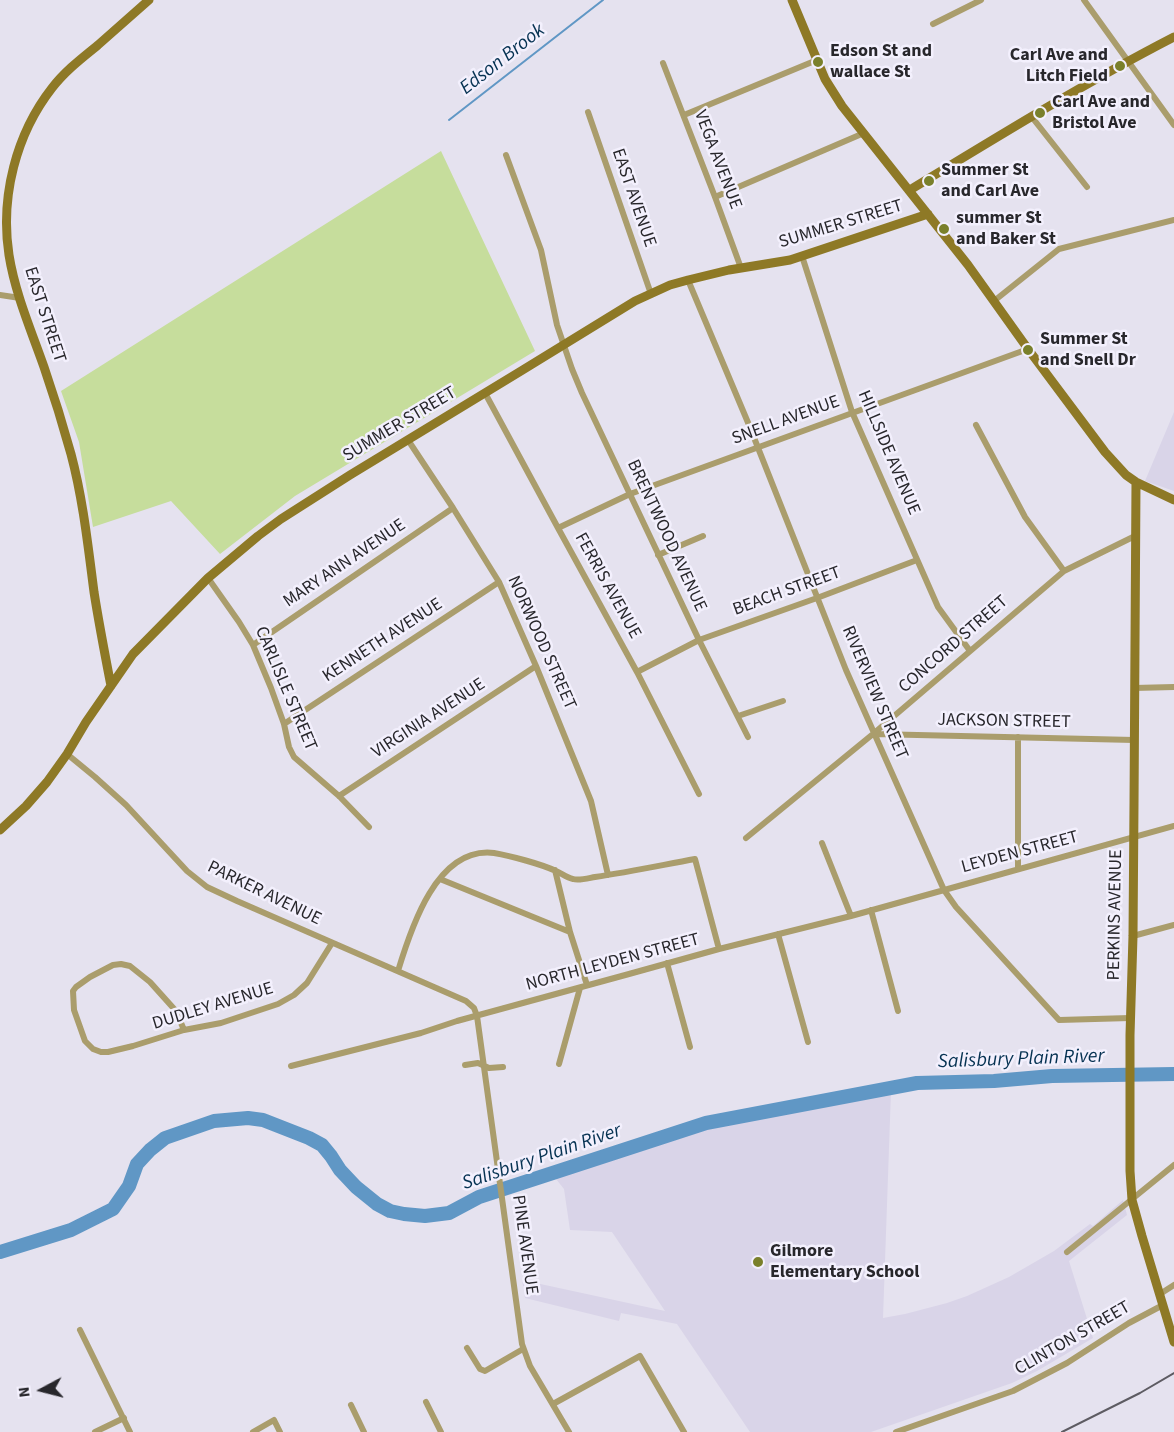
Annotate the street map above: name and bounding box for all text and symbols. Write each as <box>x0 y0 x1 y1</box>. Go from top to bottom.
water label: Edson Brook <box>456 19 550 101</box>
place label: Edson St and wallace St <box>830 41 932 84</box>
place label: Carl Ave and Litch Field <box>1010 45 1108 88</box>
marker: Edson St and wallace St <box>811 55 825 69</box>
marker: Carl Ave and Litch Field <box>1113 59 1127 73</box>
place label: Carl Ave and Bristol Ave <box>1052 92 1150 134</box>
marker: Carl Ave and Bristol Ave <box>1033 106 1047 120</box>
street label: VEGA AVENUE <box>688 107 746 213</box>
street label: EAST AVENUE <box>606 146 660 250</box>
place label: Summer St and Carl Ave <box>941 160 1039 202</box>
marker: Summer St and Carl Ave <box>922 174 936 188</box>
street label: SUMMER STREET <box>776 196 906 254</box>
place label: summer St and Baker St <box>956 208 1056 250</box>
marker: summer St and Baker St <box>937 222 951 236</box>
street label: EAST STREET <box>18 264 70 366</box>
place label: Summer St and Snell Dr <box>1040 329 1136 372</box>
marker: Summer St and Snell Dr <box>1021 343 1035 357</box>
street label: SUMMER STREET <box>339 383 461 467</box>
street label: HILLSIDE AVENUE <box>852 388 924 518</box>
street label: SNELL AVENUE <box>729 392 843 450</box>
street label: BRENTWOOD AVENUE <box>621 457 711 615</box>
street label: MARY ANN AVENUE <box>280 515 410 613</box>
street label: FERRIS AVENUE <box>569 529 645 643</box>
street label: BEACH STREET <box>730 563 844 621</box>
street label: NORWOOD STREET <box>502 573 580 713</box>
street label: CONCORD STREET <box>895 592 1013 698</box>
street label: KENNETH AVENUE <box>319 594 447 688</box>
street label: RIVERVIEW STREET <box>836 623 912 763</box>
street label: CARLISLE STREET <box>249 624 321 754</box>
street label: VIRGINIA AVENUE <box>368 674 490 764</box>
street label: JACKSON STREET <box>937 710 1071 734</box>
street label: LEYDEN STREET <box>959 827 1081 879</box>
street label: PERKINS AVENUE <box>1104 849 1128 981</box>
street label: PARKER AVENUE <box>203 857 325 931</box>
street label: NORTH LEYDEN STREET <box>524 929 702 997</box>
street label: DUDLEY AVENUE <box>150 978 276 1036</box>
water label: Salisbury Plain River <box>937 1045 1105 1075</box>
water label: Salisbury Plain River <box>459 1120 625 1196</box>
street label: PINE AVENUE <box>506 1194 542 1296</box>
place label: Gilmore Elementary School <box>770 1241 920 1284</box>
marker: Gilmore Elementary School <box>751 1255 765 1269</box>
street label: CLINTON STREET <box>1011 1297 1135 1381</box>
north arrow <box>12 1360 72 1420</box>
text: N <box>13 1386 36 1399</box>

